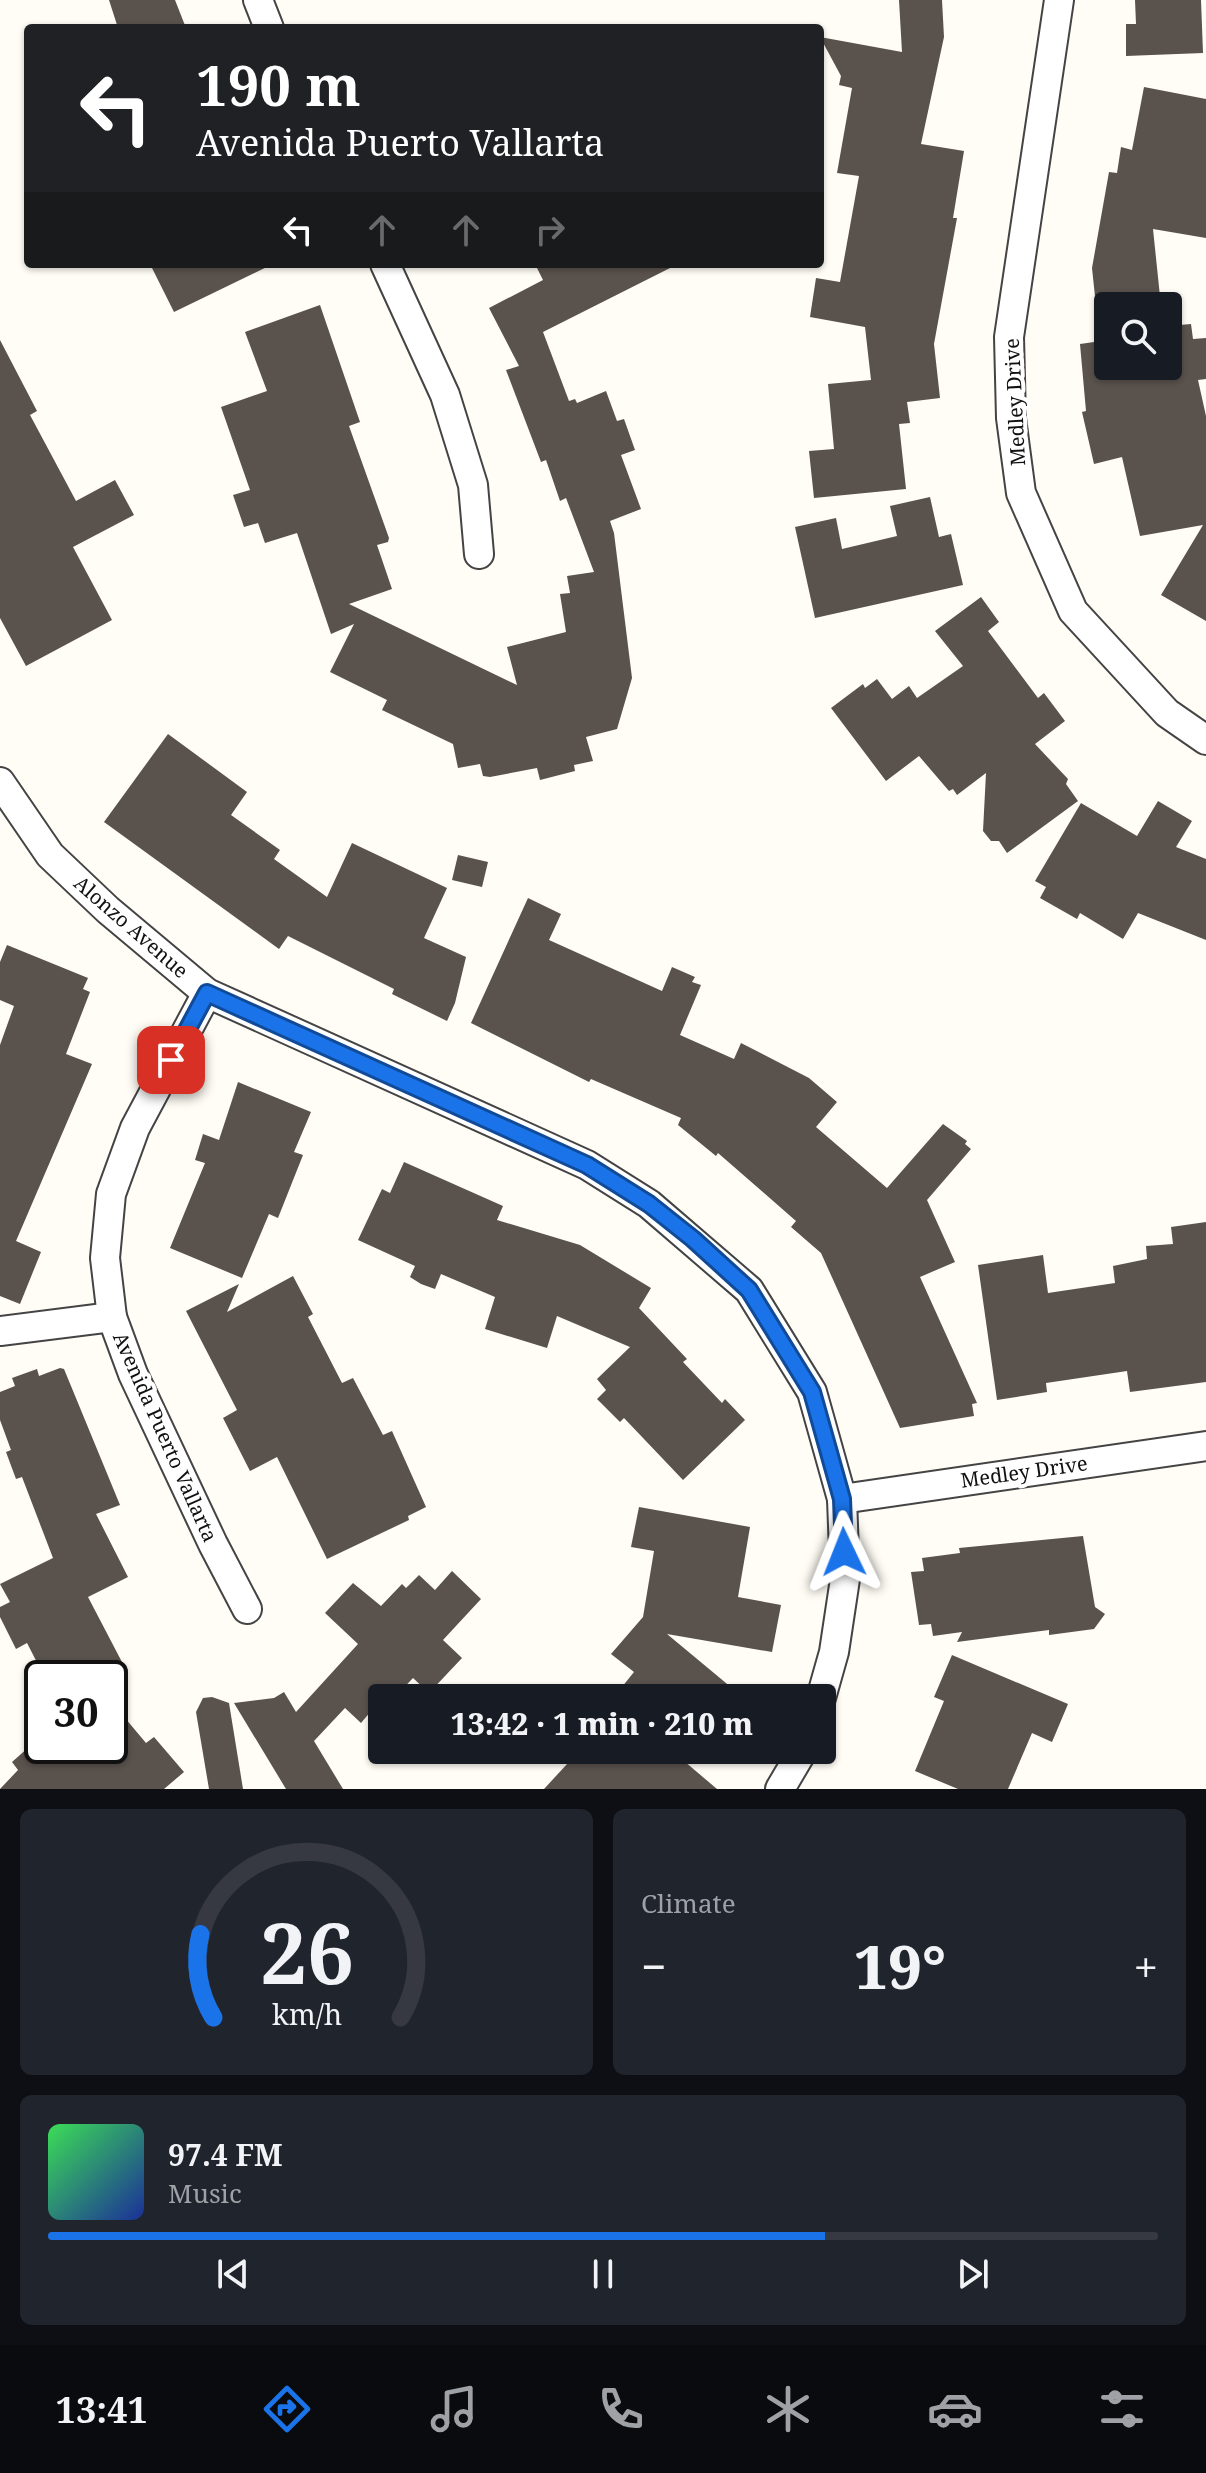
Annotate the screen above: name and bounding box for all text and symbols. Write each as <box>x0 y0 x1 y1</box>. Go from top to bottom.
text: 190 m <box>196 46 361 122</box>
icon: left <box>64 56 168 160</box>
text: Avenida Puerto Vallarta <box>196 118 604 167</box>
icon: left <box>276 208 320 252</box>
icon: ahead <box>360 208 404 252</box>
icon: ahead <box>444 208 488 252</box>
icon: right <box>528 208 572 252</box>
map controls <box>1094 292 1182 380</box>
button: search <box>1094 292 1182 380</box>
street label: Medley Drive <box>998 338 1031 467</box>
street label: Alonzo Avenue <box>68 869 194 984</box>
pin <box>137 1026 205 1094</box>
icon: arrive <box>149 1038 193 1082</box>
street label: Avenida Puerto Vallarta <box>107 1328 224 1546</box>
street label: Medley Drive <box>959 1449 1089 1494</box>
position arrow <box>802 1510 886 1594</box>
speed limit sign: 30 <box>24 1660 128 1764</box>
text: 13:42 · 1 min · 210 m <box>451 1703 753 1744</box>
text: Climate <box>641 1885 736 1921</box>
text: 26 <box>259 1895 354 2008</box>
text: 19° <box>854 1925 946 2007</box>
text: − <box>641 1936 666 1996</box>
text: + <box>1133 1936 1158 1996</box>
text: km/h <box>271 1994 342 2033</box>
text: 97.4 FM <box>168 2134 283 2175</box>
text: Music <box>168 2175 242 2211</box>
icon: previous <box>211 2252 255 2296</box>
icon: pause <box>581 2252 625 2296</box>
icon: next <box>951 2252 995 2296</box>
icon: directions <box>259 2381 315 2437</box>
icon: music <box>426 2381 482 2437</box>
icon: phone <box>593 2381 649 2437</box>
icon: climate <box>760 2381 816 2437</box>
icon: car <box>927 2381 983 2437</box>
icon: filters <box>1094 2381 1150 2437</box>
text: 13:41 <box>56 2385 148 2434</box>

